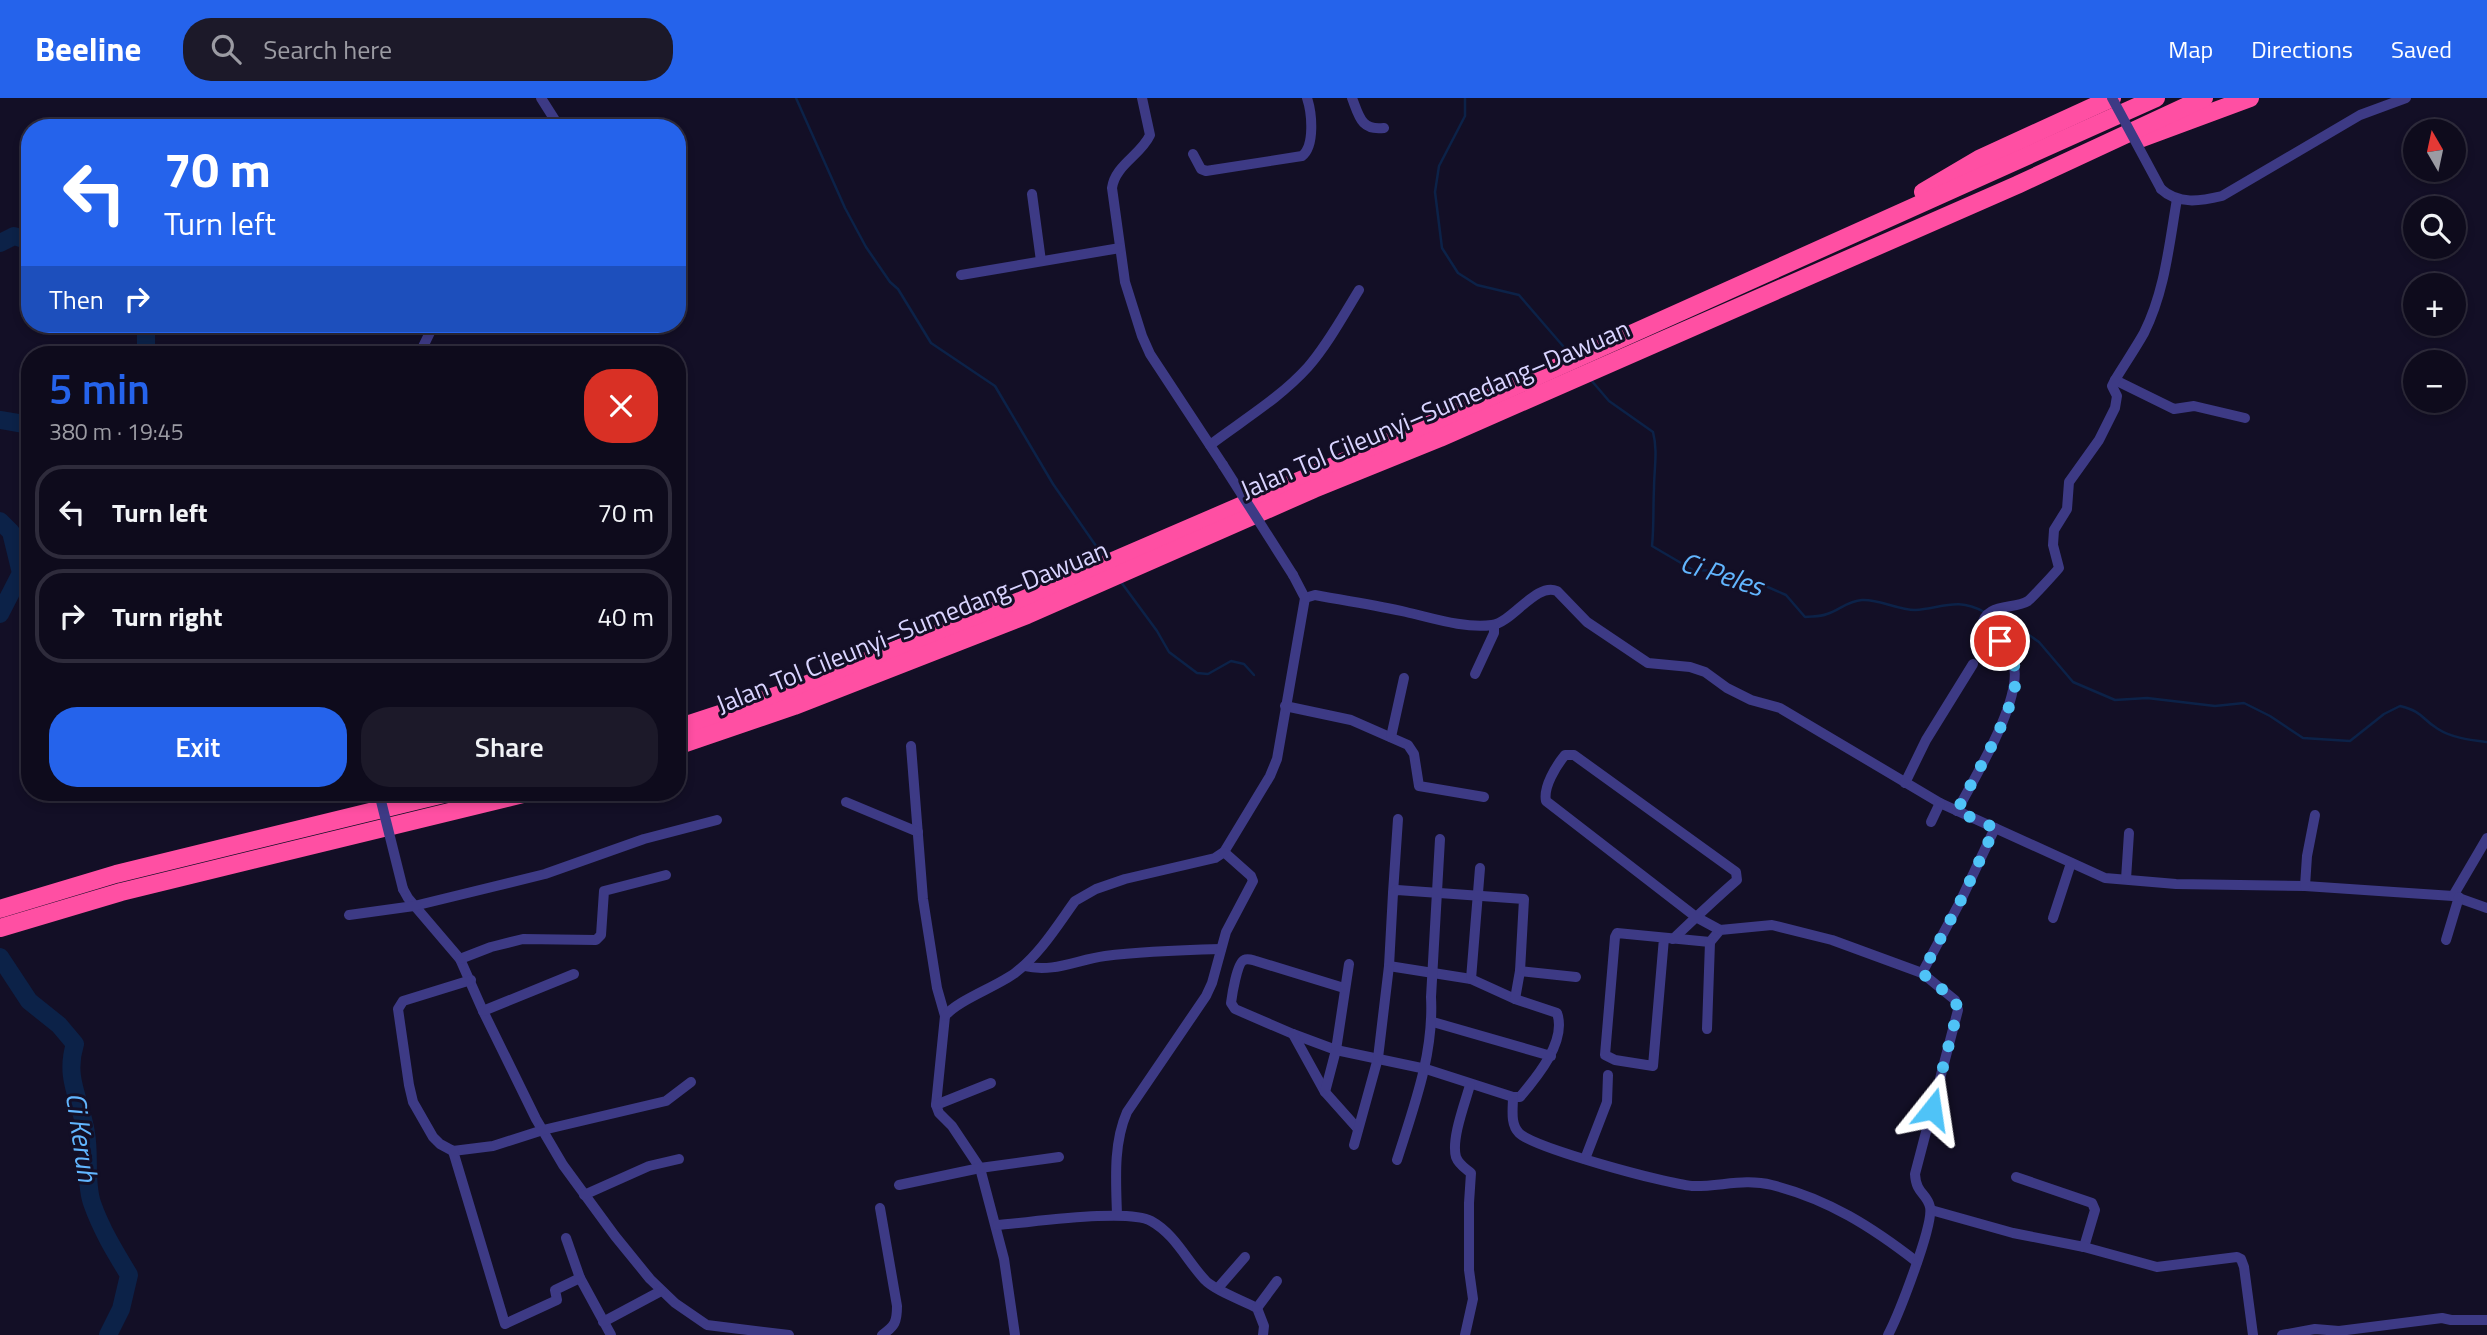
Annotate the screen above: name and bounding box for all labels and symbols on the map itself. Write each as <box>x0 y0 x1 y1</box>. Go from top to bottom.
north arrow <box>2403 119 2466 182</box>
street label: Jalan Tol Cileunyi–Sumedang–Dawuan <box>1234 309 1636 509</box>
street label: Jalan Tol Cileunyi–Sumedang–Dawuan <box>710 530 1114 723</box>
water label: Ci Peles <box>1675 540 1771 608</box>
pin <box>1970 611 2030 671</box>
position arrow <box>1895 1072 1969 1146</box>
water label: Ci Keruh <box>55 1090 110 1185</box>

